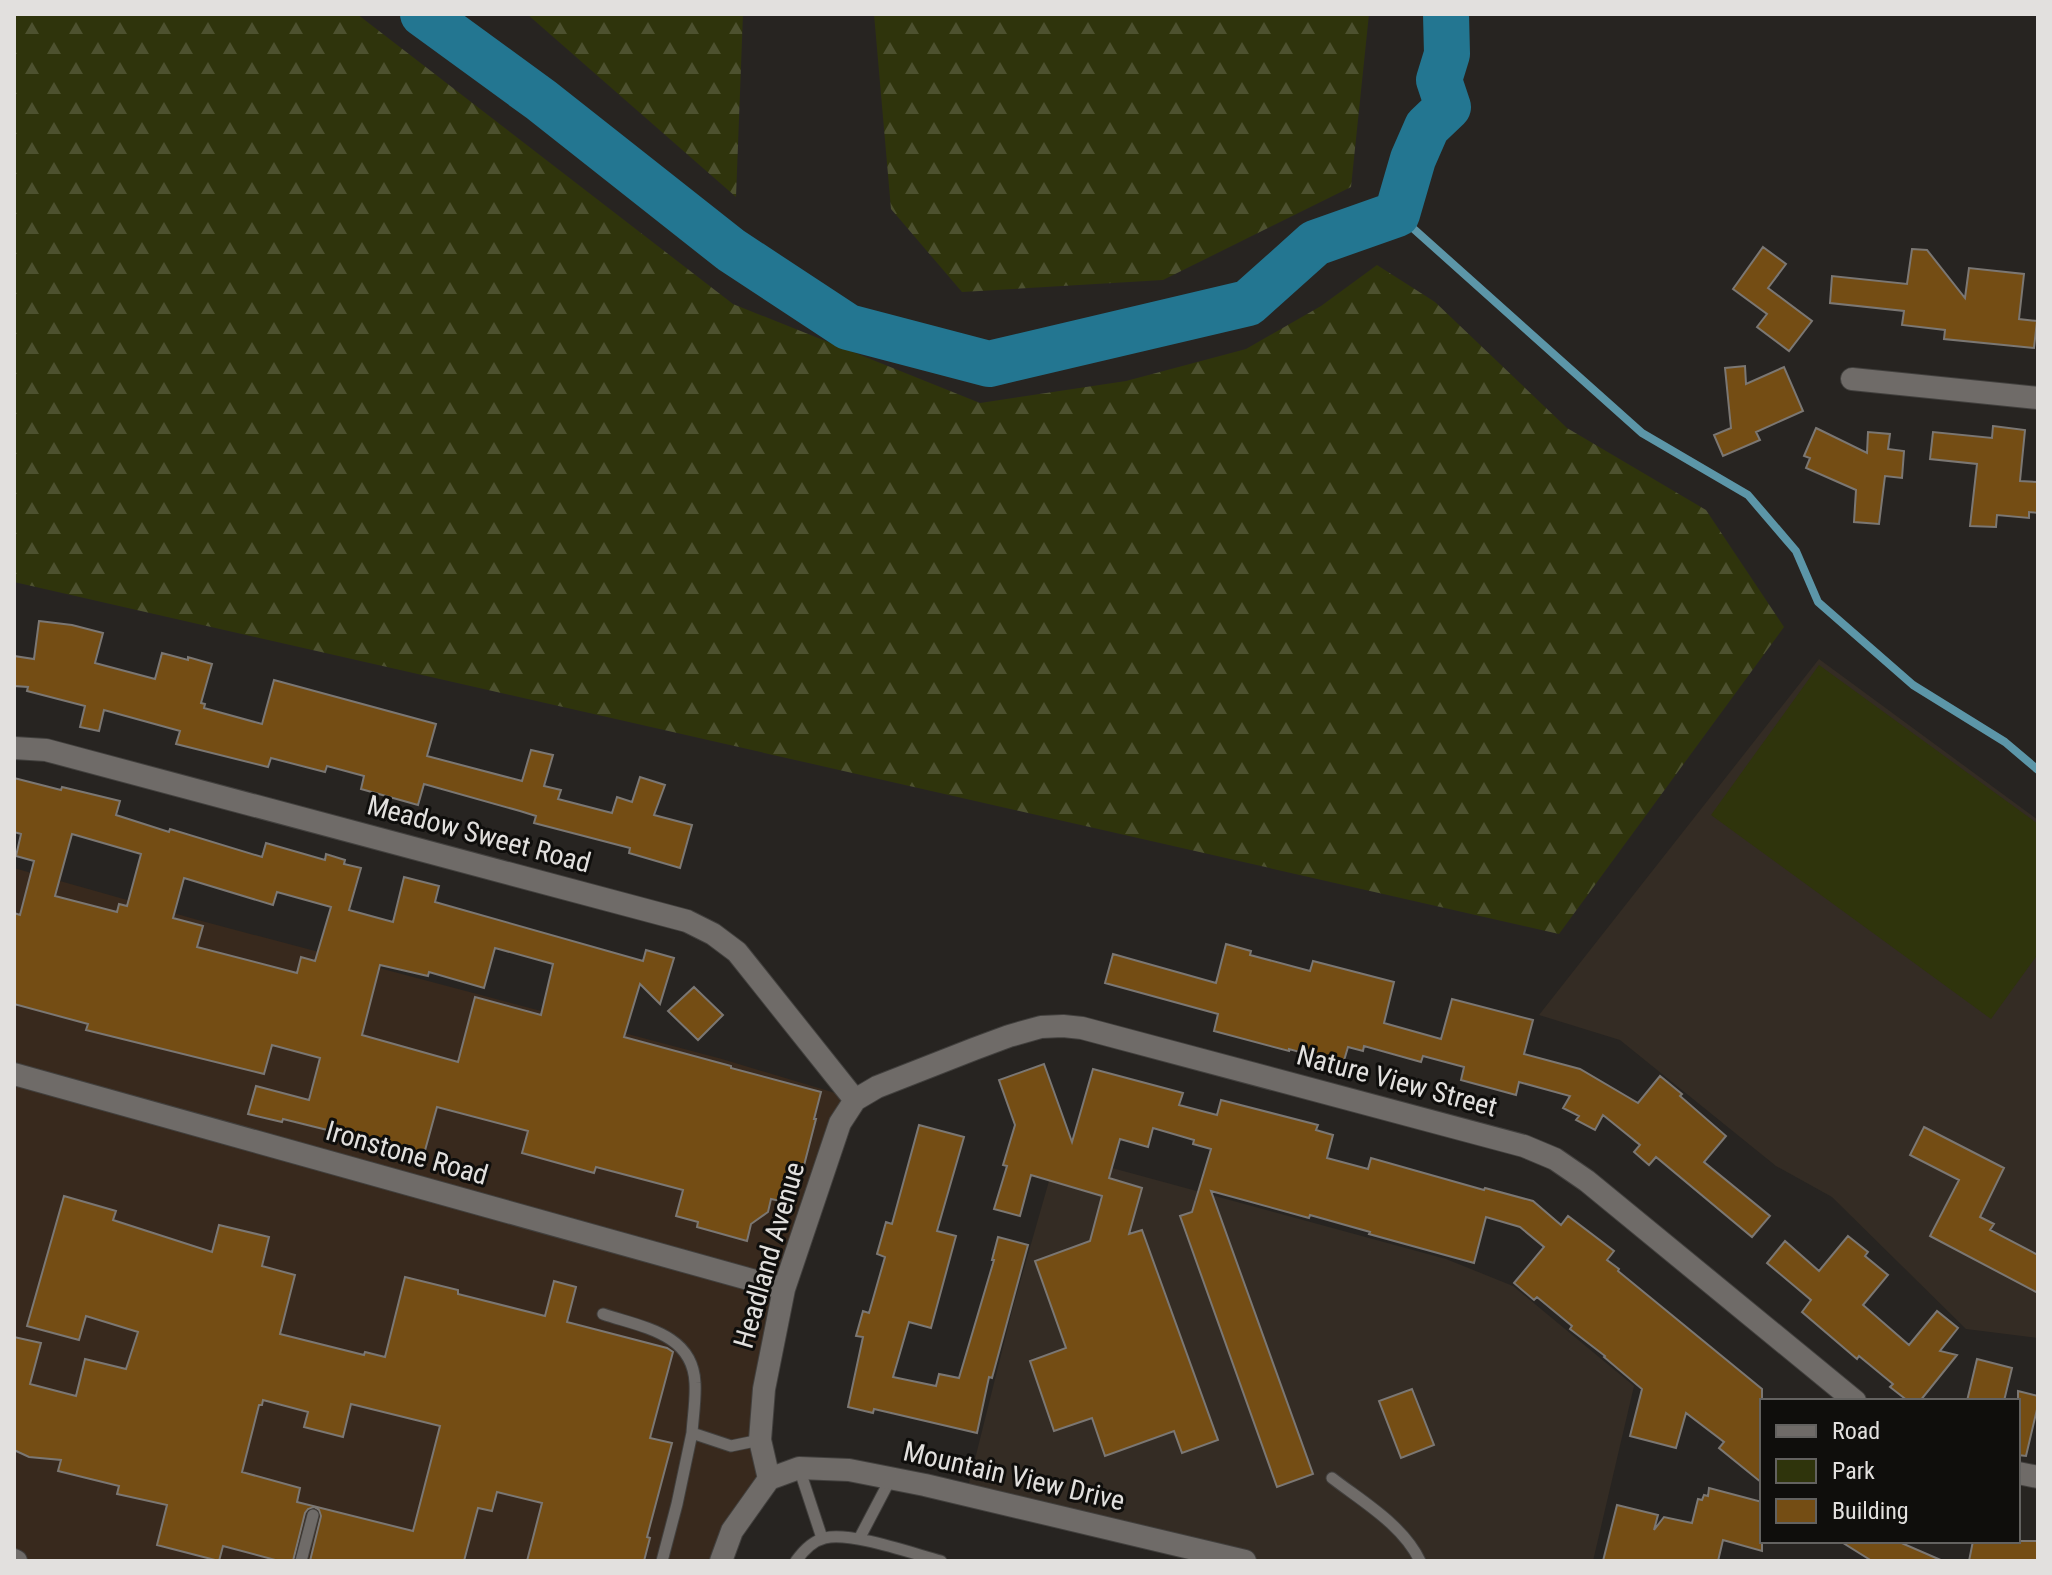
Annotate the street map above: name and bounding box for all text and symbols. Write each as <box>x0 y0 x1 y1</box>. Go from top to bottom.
street label: Meadow Sweet Road <box>364 788 594 880</box>
street label: Nature View Street <box>1293 1038 1501 1124</box>
street label: Ironstone Road <box>322 1114 492 1192</box>
street label: Headland Avenue <box>727 1158 811 1352</box>
legend <box>1760 1399 2020 1543</box>
text: Road <box>1832 1417 1880 1445</box>
street label: Mountain View Drive <box>900 1434 1128 1518</box>
text: Park <box>1832 1457 1875 1485</box>
text: Building <box>1832 1497 1909 1525</box>

